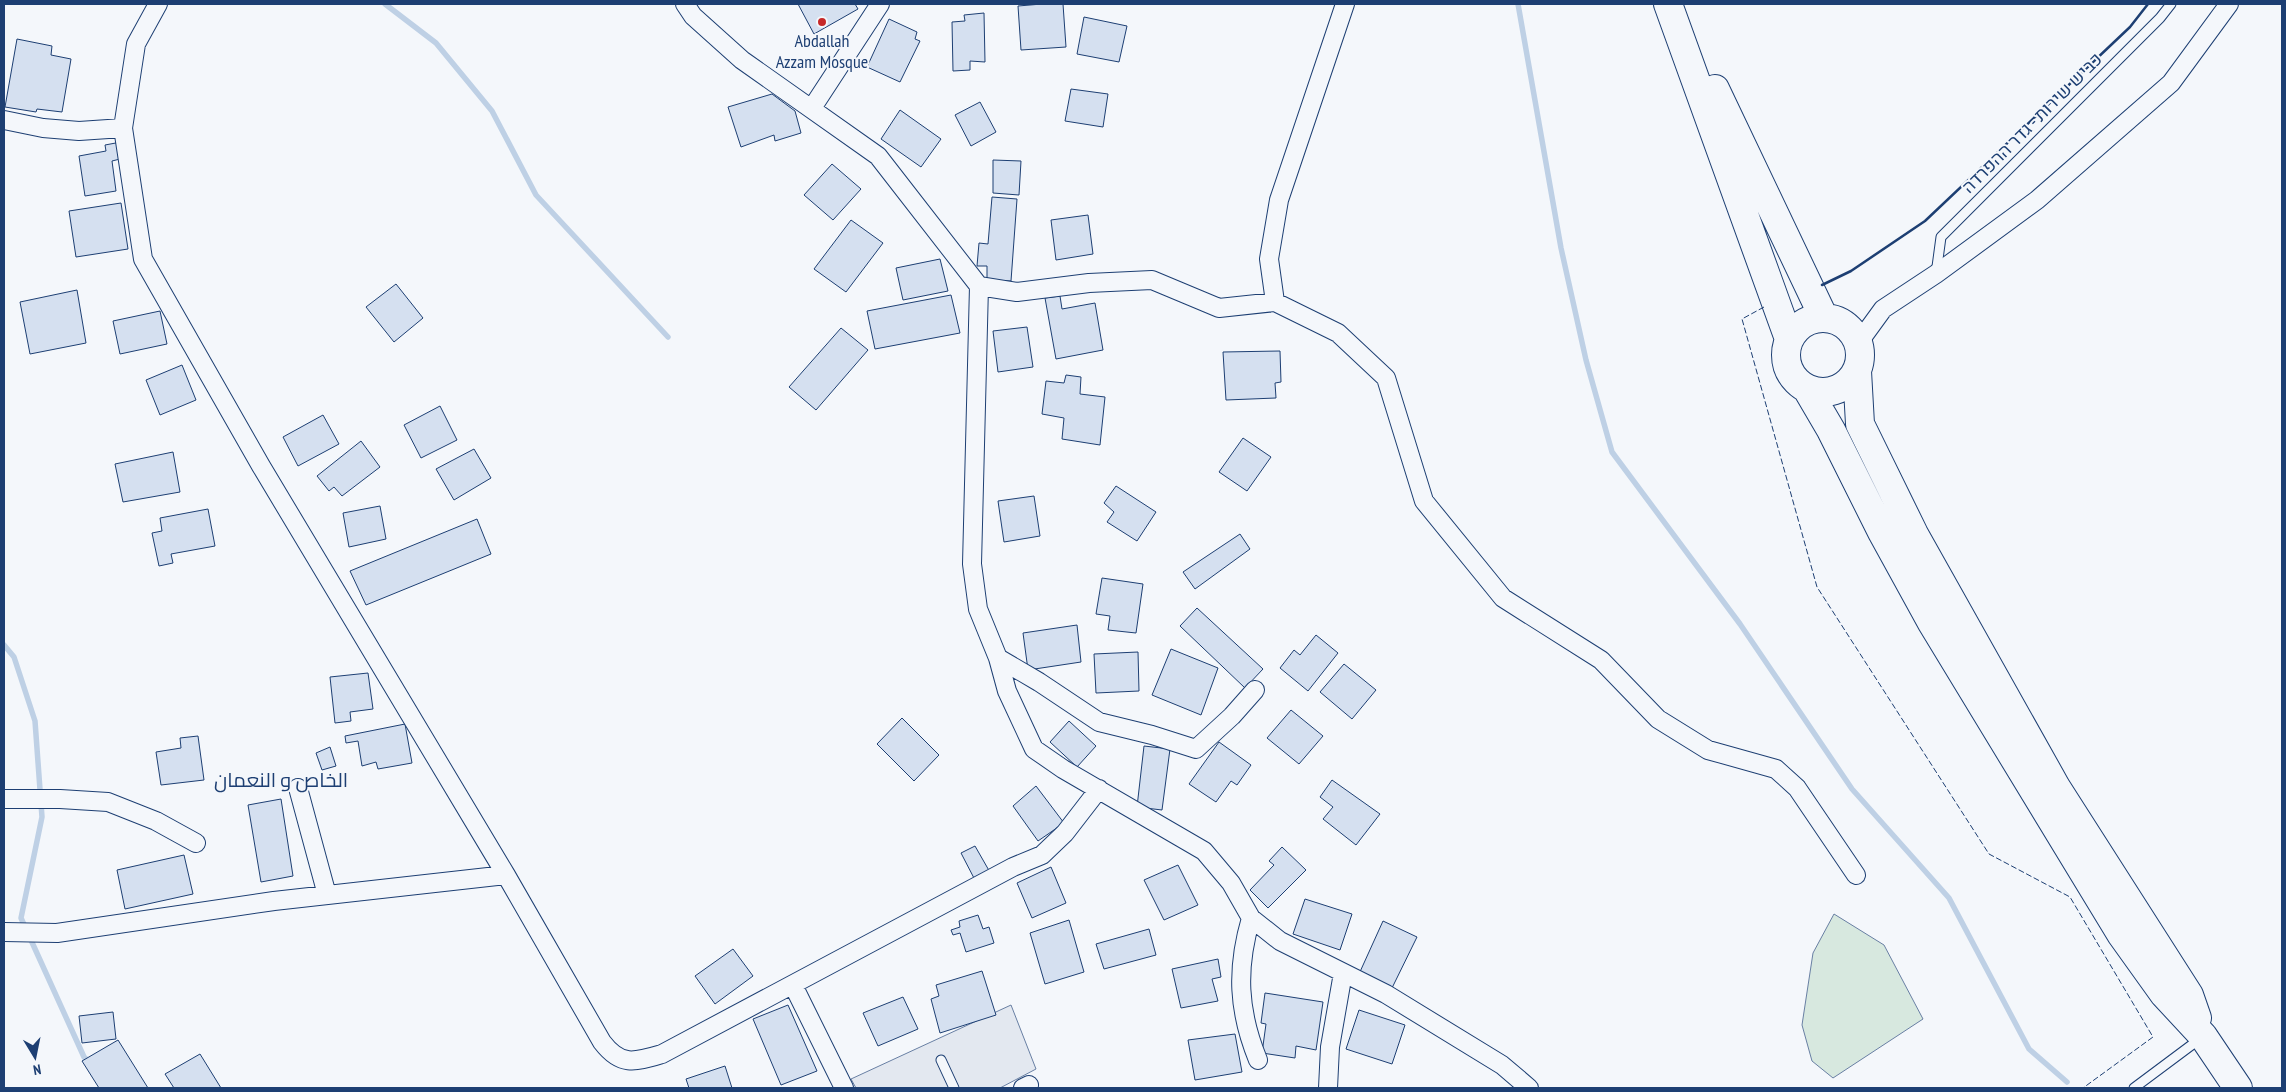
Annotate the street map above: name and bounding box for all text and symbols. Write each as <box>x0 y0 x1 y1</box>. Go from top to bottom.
marker: Abdallah Azzam Mosque <box>816 16 828 28</box>
place label: Abdallah Azzam Mosque <box>776 29 868 73</box>
street label: כביש שירות - גדר ההפרדה <box>1956 47 2107 198</box>
district label: الخاص و النعمان <box>214 767 348 793</box>
north arrow <box>10 1032 60 1082</box>
text: N <box>32 1060 43 1079</box>

